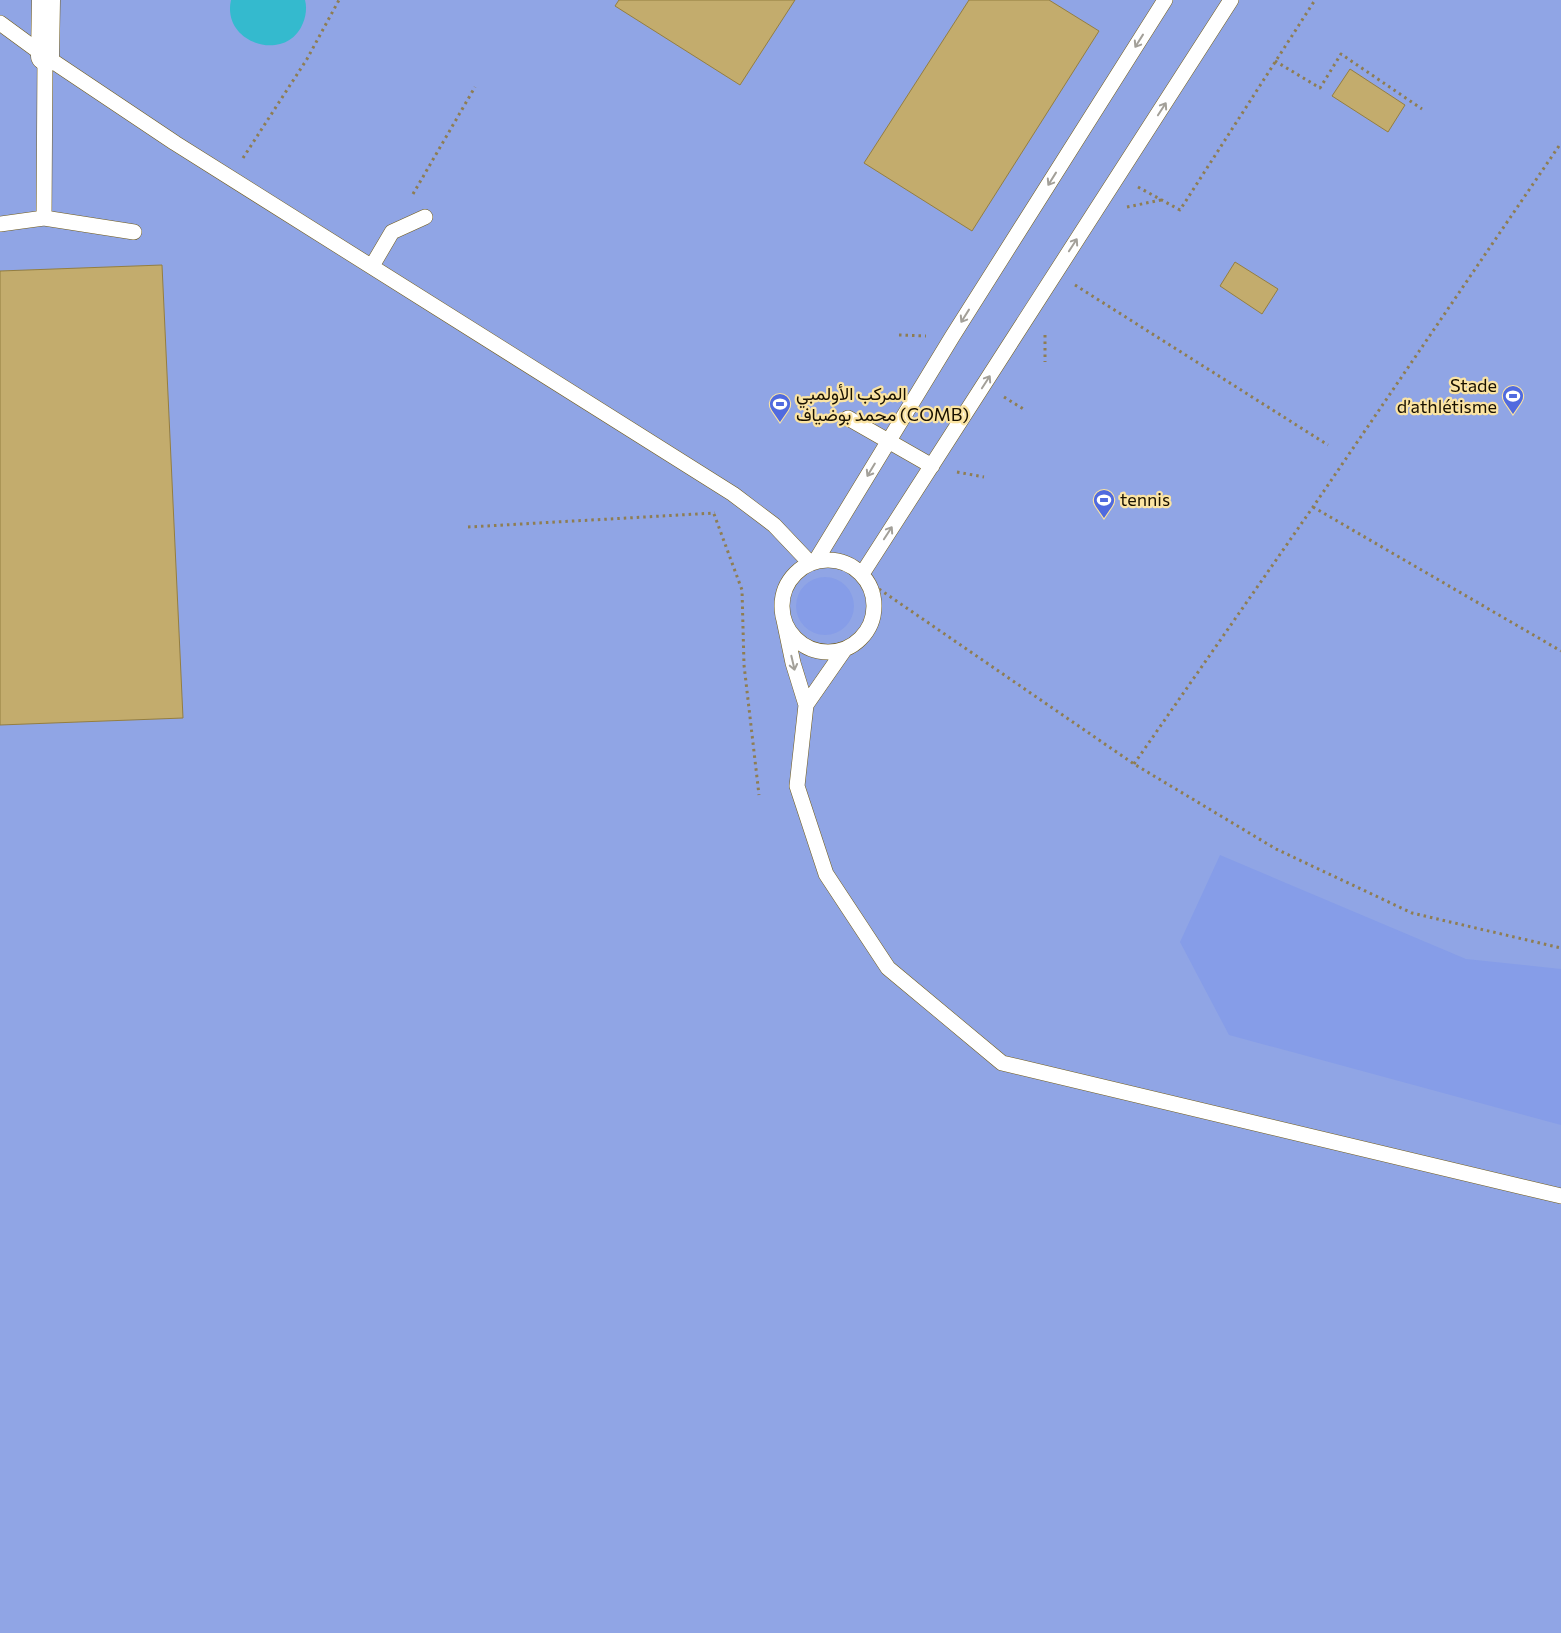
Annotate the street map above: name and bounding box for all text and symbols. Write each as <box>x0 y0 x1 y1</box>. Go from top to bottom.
one-way arrow <box>1133 34 1143 48</box>
one-way arrow <box>1157 102 1167 116</box>
one-way arrow <box>1046 171 1056 185</box>
one-way arrow <box>1069 239 1079 253</box>
one-way arrow <box>960 309 970 323</box>
place label: Stade d’athlétisme <box>1397 374 1497 417</box>
one-way arrow <box>981 375 991 389</box>
place label: المركب الأولمبي محمد بوضياف (COMB) <box>796 382 969 426</box>
sports icon: Stade d’athlétisme <box>1501 384 1525 415</box>
sports icon: المركب الأولمبي محمد بوضياف (COMB) <box>768 392 792 423</box>
one-way arrow <box>866 462 876 476</box>
sports icon: tennis <box>1092 488 1116 519</box>
place label: tennis <box>1120 488 1170 510</box>
one-way arrow <box>884 527 894 541</box>
one-way arrow <box>789 654 798 670</box>

